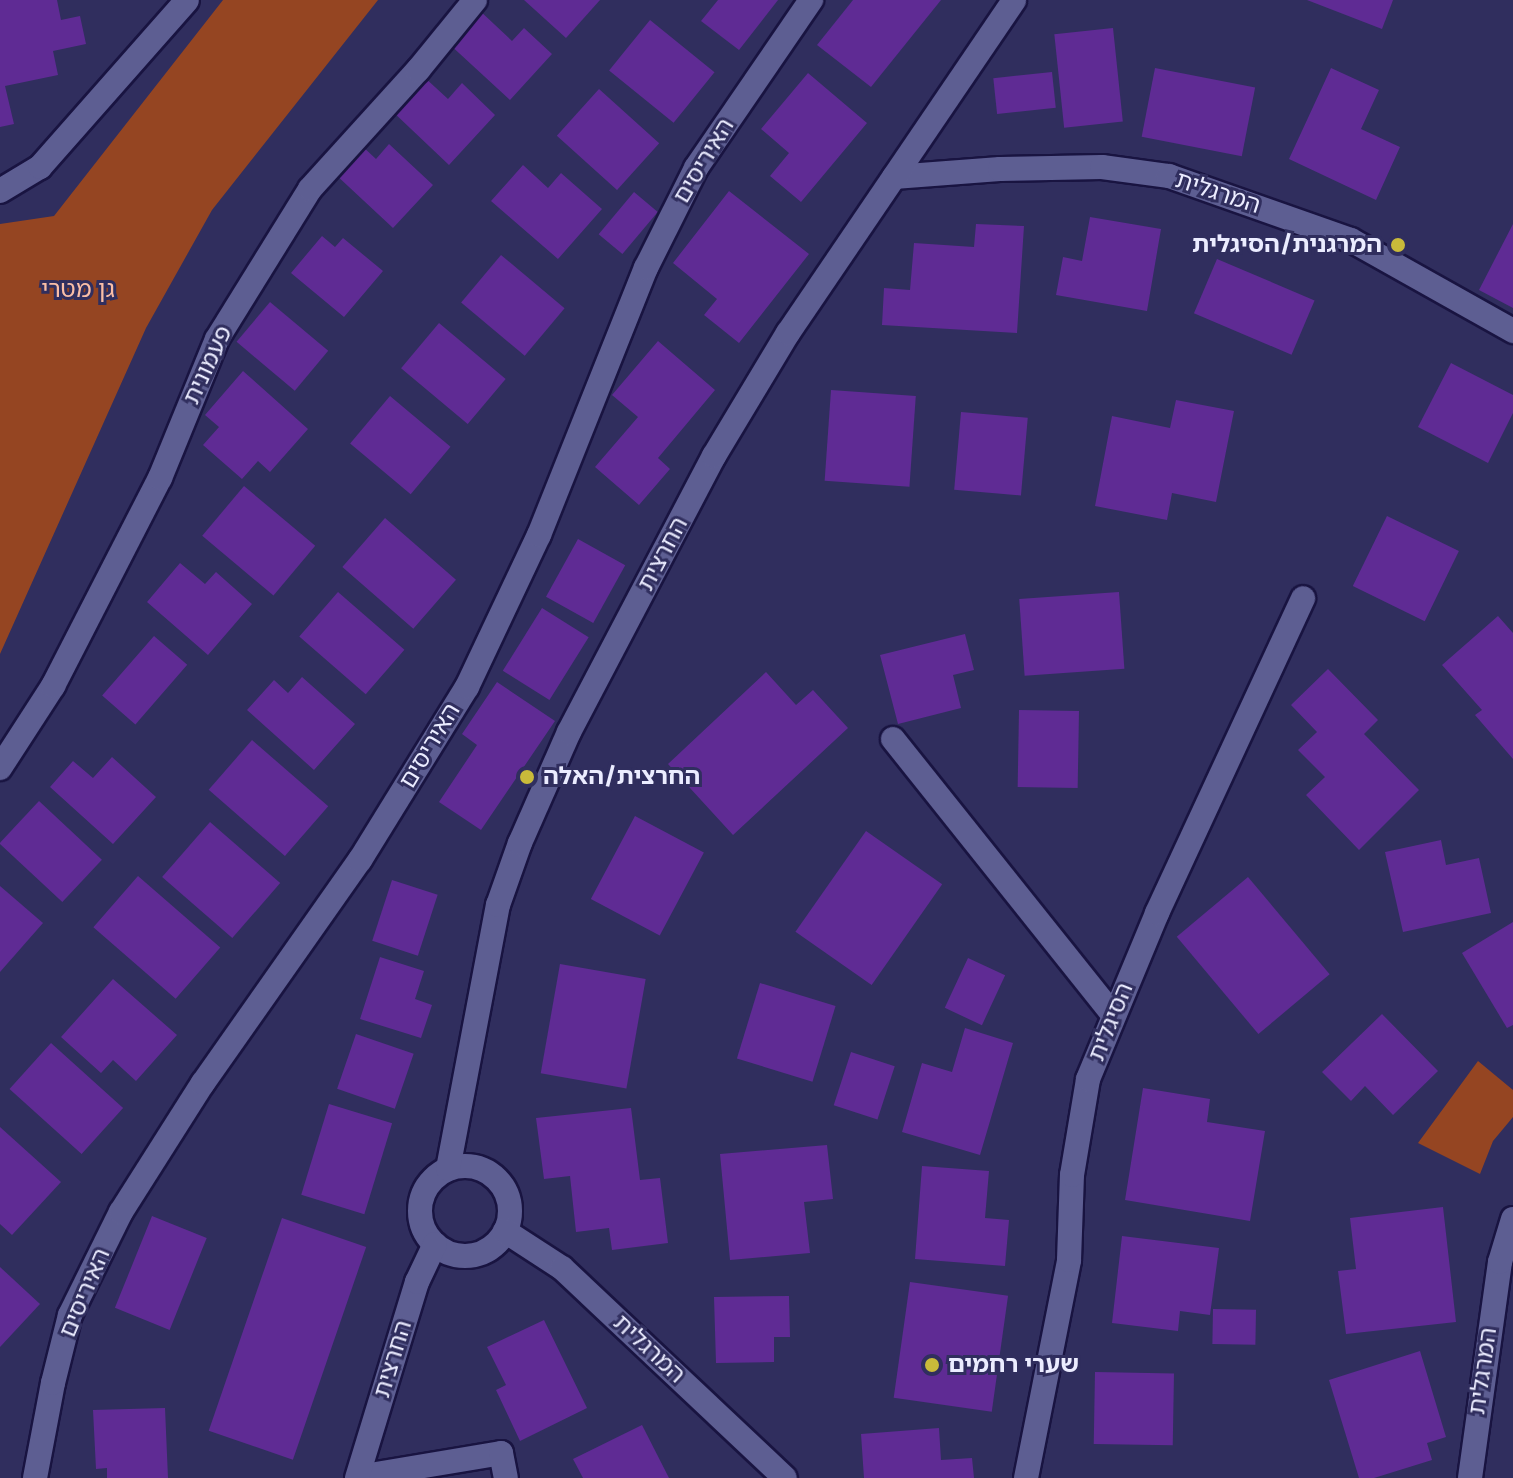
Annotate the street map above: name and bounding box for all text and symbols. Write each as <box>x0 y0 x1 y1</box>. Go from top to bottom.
street label: האיריסים <box>667 113 741 209</box>
street label: המרגלית <box>1172 166 1264 220</box>
place label: המרגנית/הסיגלית <box>1192 231 1382 259</box>
marker: המרגנית/הסיגלית <box>1389 236 1407 254</box>
park label: גן מטרי <box>41 276 115 304</box>
street label: פעמונית <box>177 321 239 409</box>
street label: החרצית <box>632 512 694 596</box>
street label: האיריסים <box>393 698 467 794</box>
place label: החרצית/האלה <box>543 763 700 791</box>
marker: החרצית/האלה <box>518 768 536 786</box>
street label: הסיגלית <box>1082 979 1140 1065</box>
street label: האיריסים <box>53 1244 117 1342</box>
street label: המרגלית <box>607 1309 691 1389</box>
street label: החרצית <box>368 1317 418 1401</box>
street label: המרגלית <box>1463 1326 1503 1416</box>
place label: שערי רחמים <box>948 1351 1079 1379</box>
marker: שערי רחמים <box>923 1356 941 1374</box>

